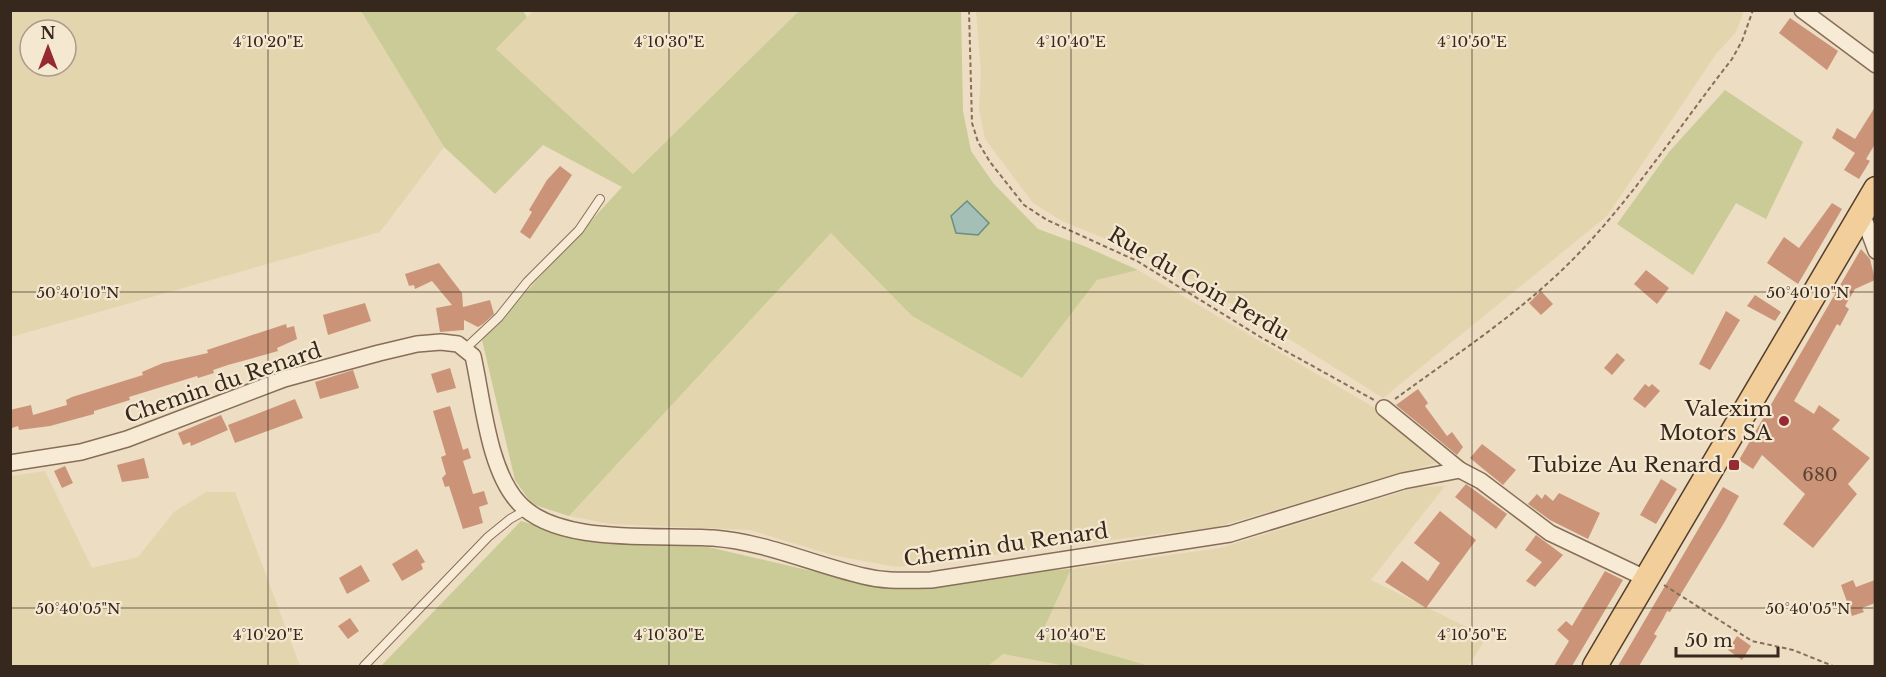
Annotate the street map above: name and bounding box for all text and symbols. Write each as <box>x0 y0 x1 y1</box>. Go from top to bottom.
north arrow <box>18 18 78 78</box>
text: N <box>40 23 56 43</box>
text: 4°10'20"E <box>233 32 303 51</box>
text: 4°10'30"E <box>634 32 704 51</box>
text: 4°10'40"E <box>1036 32 1106 51</box>
text: 4°10'50"E <box>1437 32 1507 51</box>
street label: Rue du Coin Perdu <box>1104 221 1294 347</box>
text: 50°40'10"N <box>36 283 120 302</box>
text: 50°40'10"N <box>1766 283 1850 302</box>
street label: Chemin du Renard <box>121 337 325 429</box>
place label: Valexim Motors SA <box>1659 396 1773 446</box>
marker: Valexim Motors SA <box>1777 414 1791 428</box>
place label: Tubize Au Renard <box>1528 452 1722 478</box>
marker: Tubize Au Renard <box>1727 458 1741 472</box>
house number: 680 <box>1802 464 1838 486</box>
street label: Chemin du Renard <box>902 518 1110 572</box>
text: 50°40'05"N <box>36 599 120 618</box>
text: 50°40'05"N <box>1766 599 1850 618</box>
scale bar <box>1676 620 1778 658</box>
text: 4°10'20"E <box>233 625 303 644</box>
text: 4°10'30"E <box>634 625 704 644</box>
text: 4°10'40"E <box>1036 625 1106 644</box>
text: 4°10'50"E <box>1437 625 1507 644</box>
text: 50 m <box>1685 630 1733 652</box>

